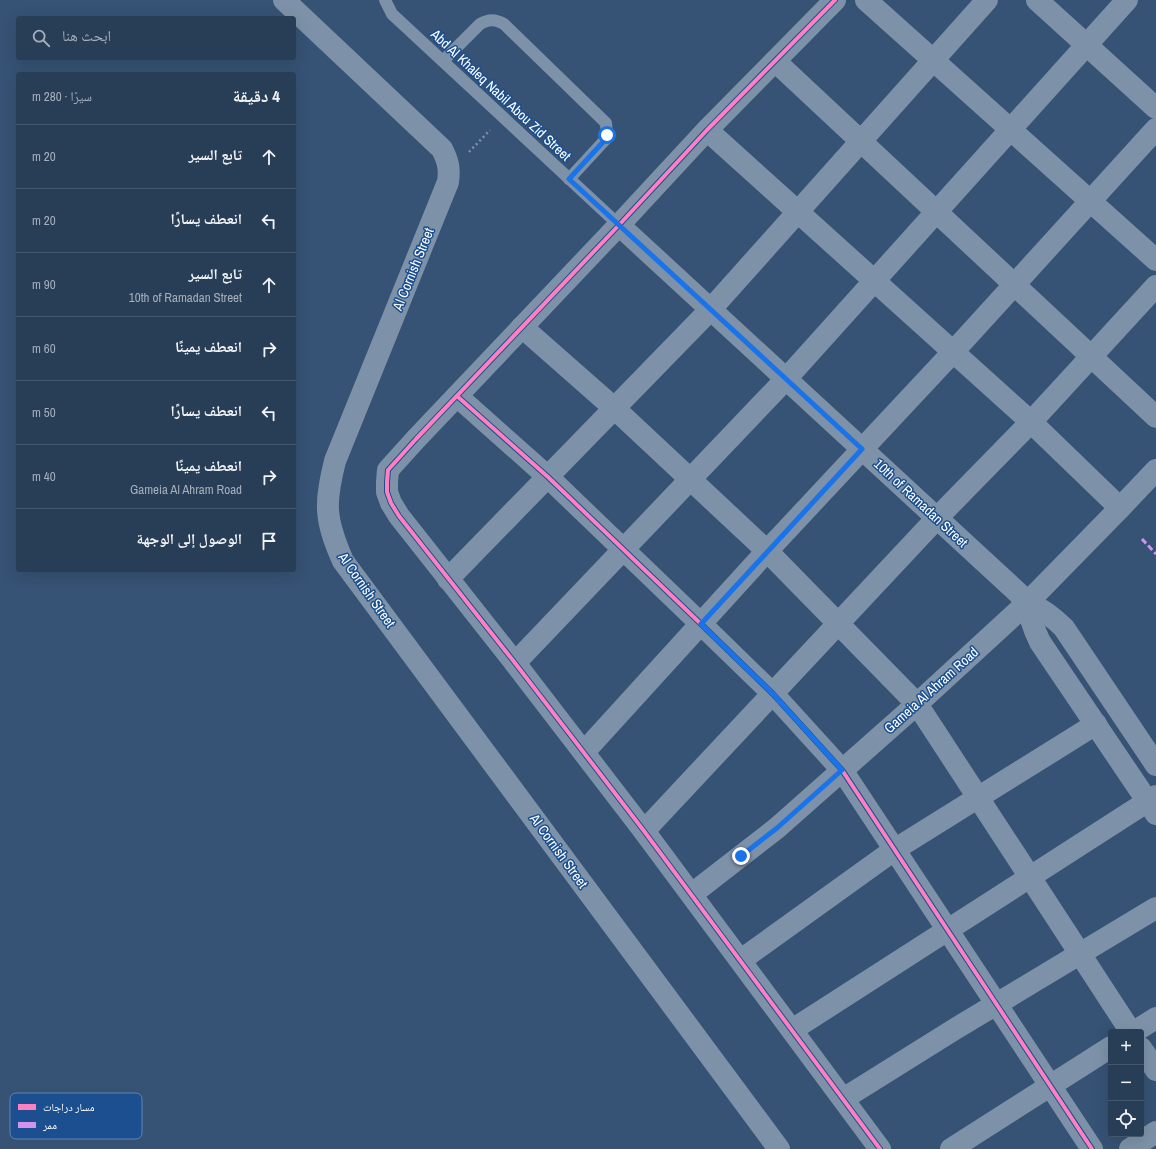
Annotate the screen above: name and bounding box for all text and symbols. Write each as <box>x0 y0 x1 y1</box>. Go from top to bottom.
search box <box>16 16 296 60</box>
text: ابحث هنا <box>62 25 111 46</box>
street label: Abd Al Khaleq Nabil Abou Zid Street <box>426 25 575 165</box>
icon: search <box>30 27 52 49</box>
text: 4 دقيقة <box>233 84 280 107</box>
text: سيرًا · 280 m <box>32 88 92 105</box>
route start <box>598 126 616 144</box>
text: تابع السير <box>189 144 242 165</box>
icon: ahead <box>258 146 280 168</box>
text: 20 m <box>32 148 56 165</box>
text: انعطف يسارًا <box>171 208 242 229</box>
icon: left <box>258 210 280 232</box>
text: 20 m <box>32 212 56 229</box>
street label: Al Cornish Street <box>388 225 438 314</box>
text: تابع السير <box>189 263 242 284</box>
icon: ahead <box>258 274 280 296</box>
text: 90 m <box>32 276 56 293</box>
text: 10th of Ramadan Street <box>129 289 242 306</box>
text: انعطف يمينًا <box>175 336 242 357</box>
icon: right <box>258 338 280 360</box>
text: 60 m <box>32 340 56 357</box>
text: انعطف يسارًا <box>171 400 242 421</box>
icon: left <box>258 402 280 424</box>
text: 50 m <box>32 404 56 421</box>
text: انعطف يمينًا <box>175 455 242 476</box>
street label: 10th of Ramadan Street <box>870 455 972 551</box>
icon: right <box>258 466 280 488</box>
text: 40 m <box>32 468 56 485</box>
text: Gameia Al Ahram Road <box>130 481 242 498</box>
text: الوصول إلى الوجهة <box>137 528 242 549</box>
icon: arrive <box>258 530 280 552</box>
street label: Al Cornish Street <box>334 548 399 631</box>
street label: Gameia Al Ahram Road <box>880 643 982 737</box>
street label: Al Cornish Street <box>525 810 592 892</box>
route end <box>732 847 750 865</box>
map controls <box>1108 1029 1144 1137</box>
button: + <box>1108 1029 1144 1065</box>
button: − <box>1108 1065 1144 1101</box>
legend <box>10 1093 142 1139</box>
text: مسار دراجات <box>43 1100 95 1114</box>
button: locate <box>1108 1101 1144 1137</box>
text: ممر <box>42 1118 57 1132</box>

